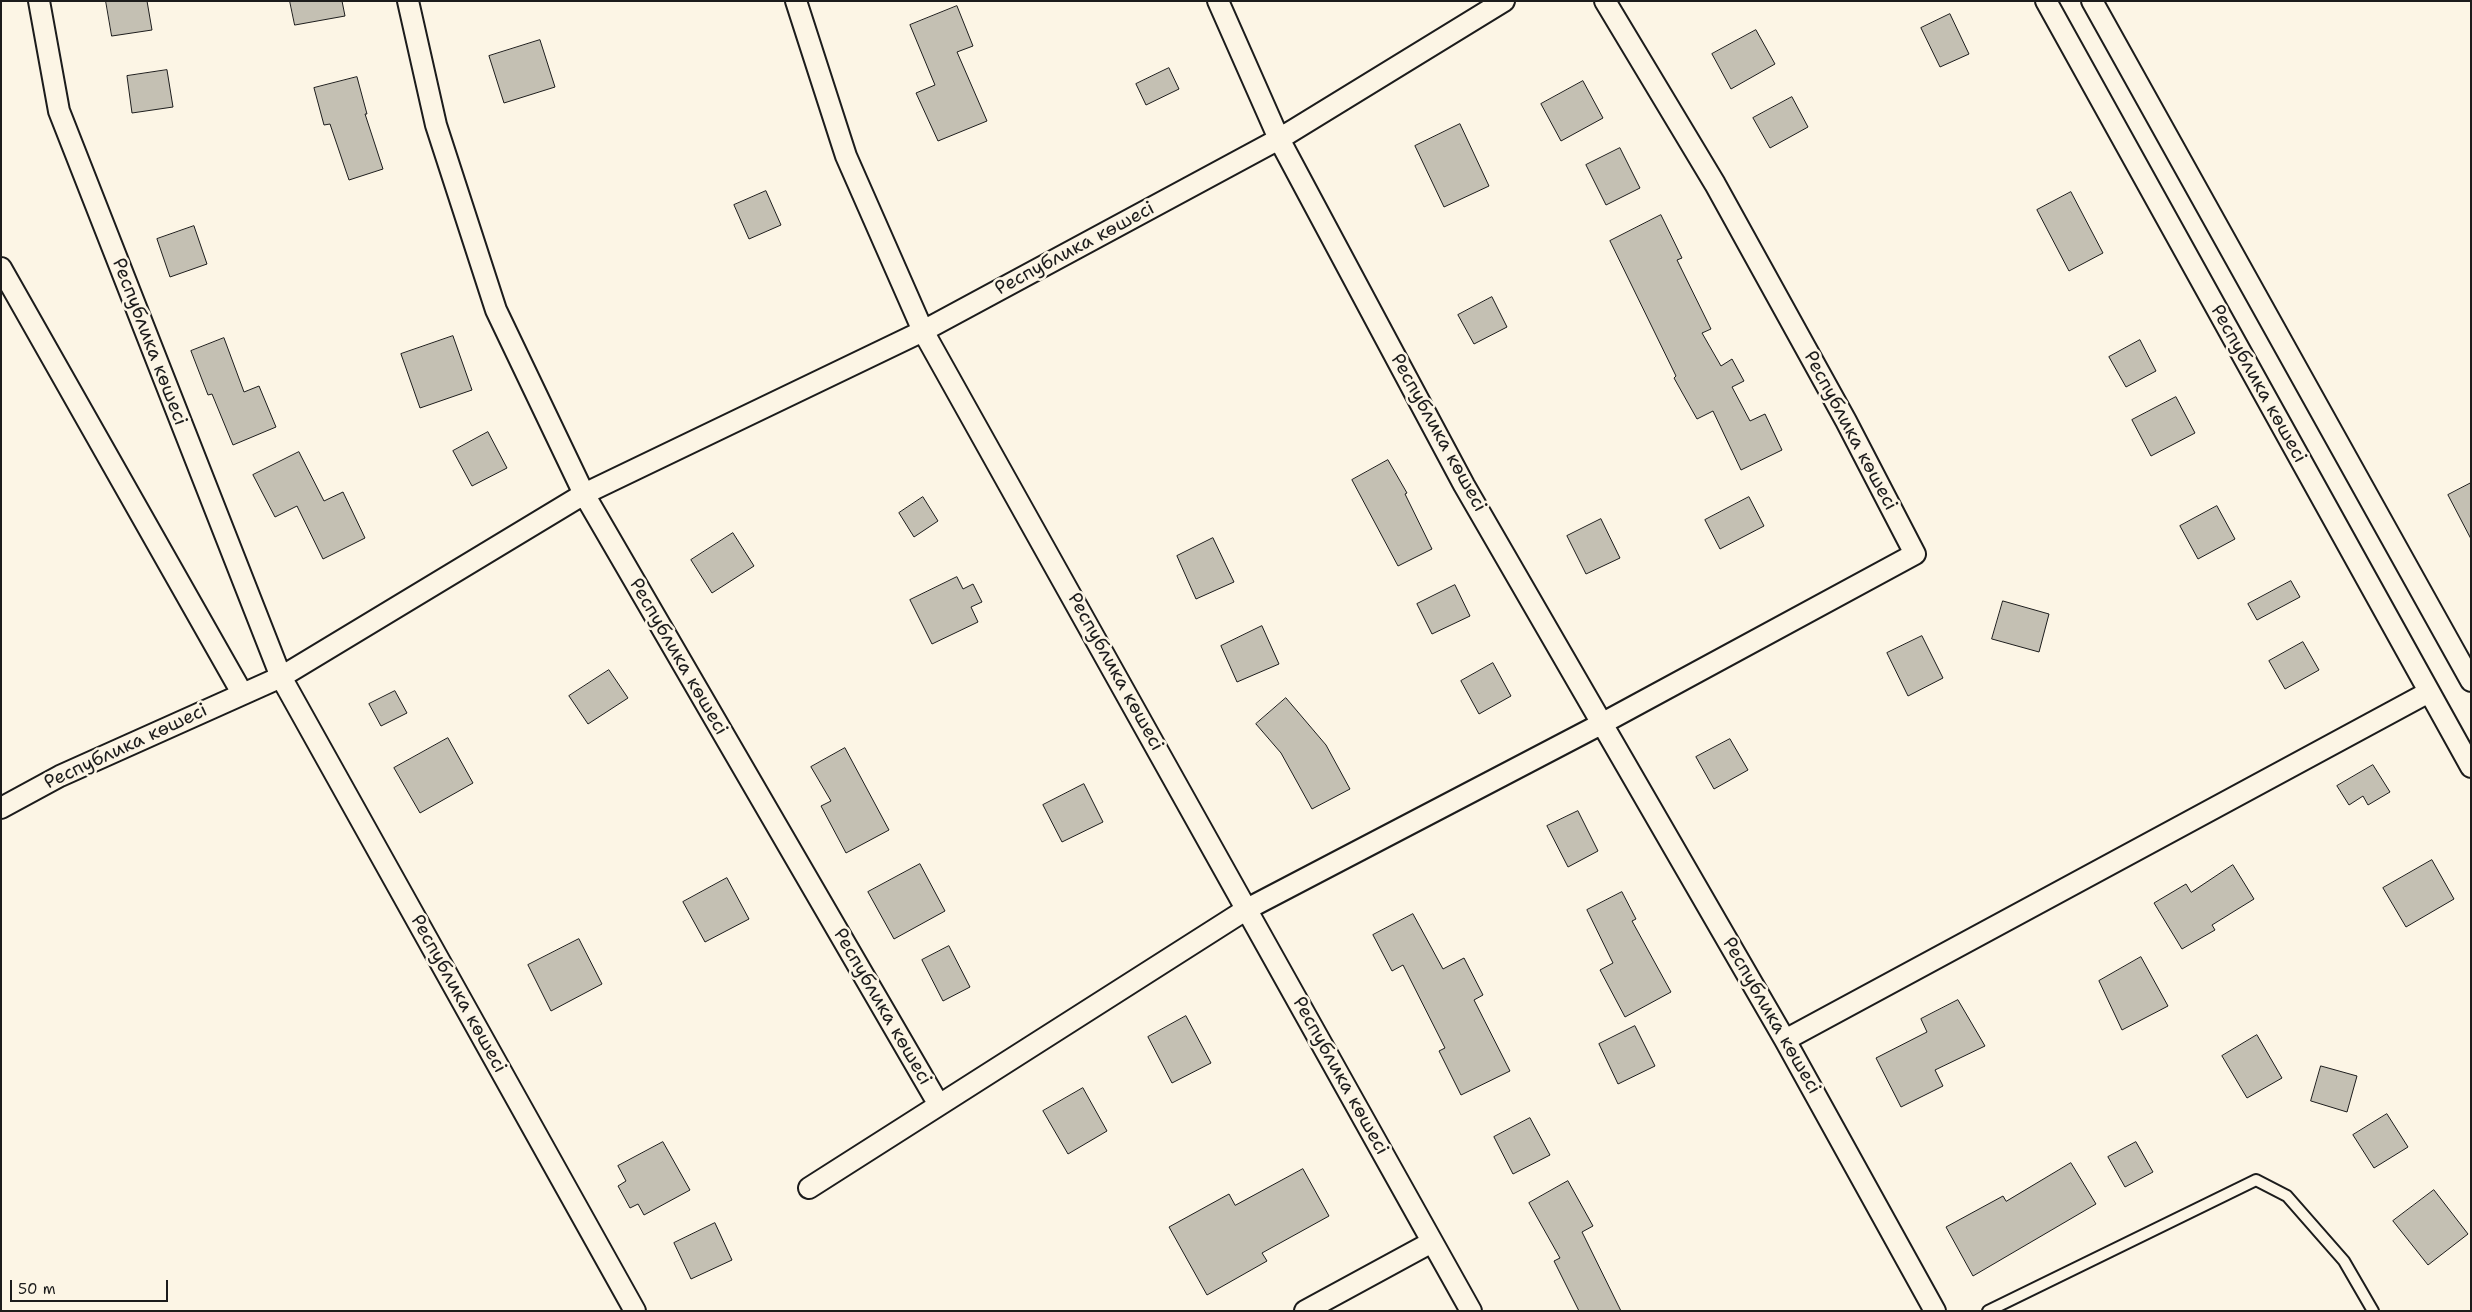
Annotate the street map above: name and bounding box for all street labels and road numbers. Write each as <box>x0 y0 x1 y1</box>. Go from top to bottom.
street label: Республика көшесі <box>991 197 1159 301</box>
street label: Республика көшесі <box>107 255 191 429</box>
street label: Республика көшесі <box>2205 301 2311 467</box>
street label: Республика көшесі <box>1798 347 1902 515</box>
street label: Республика көшесі <box>1385 350 1491 516</box>
street label: Республика көшесі <box>624 575 732 739</box>
street label: Республика көшесі <box>1062 589 1168 755</box>
street label: Республика көшесі <box>41 699 211 795</box>
street label: Республика көшесі <box>405 911 511 1077</box>
street label: Республика көшесі <box>828 925 936 1089</box>
street label: Республика көшесі <box>1717 934 1825 1098</box>
street label: Республика көшесі <box>1287 993 1393 1159</box>

